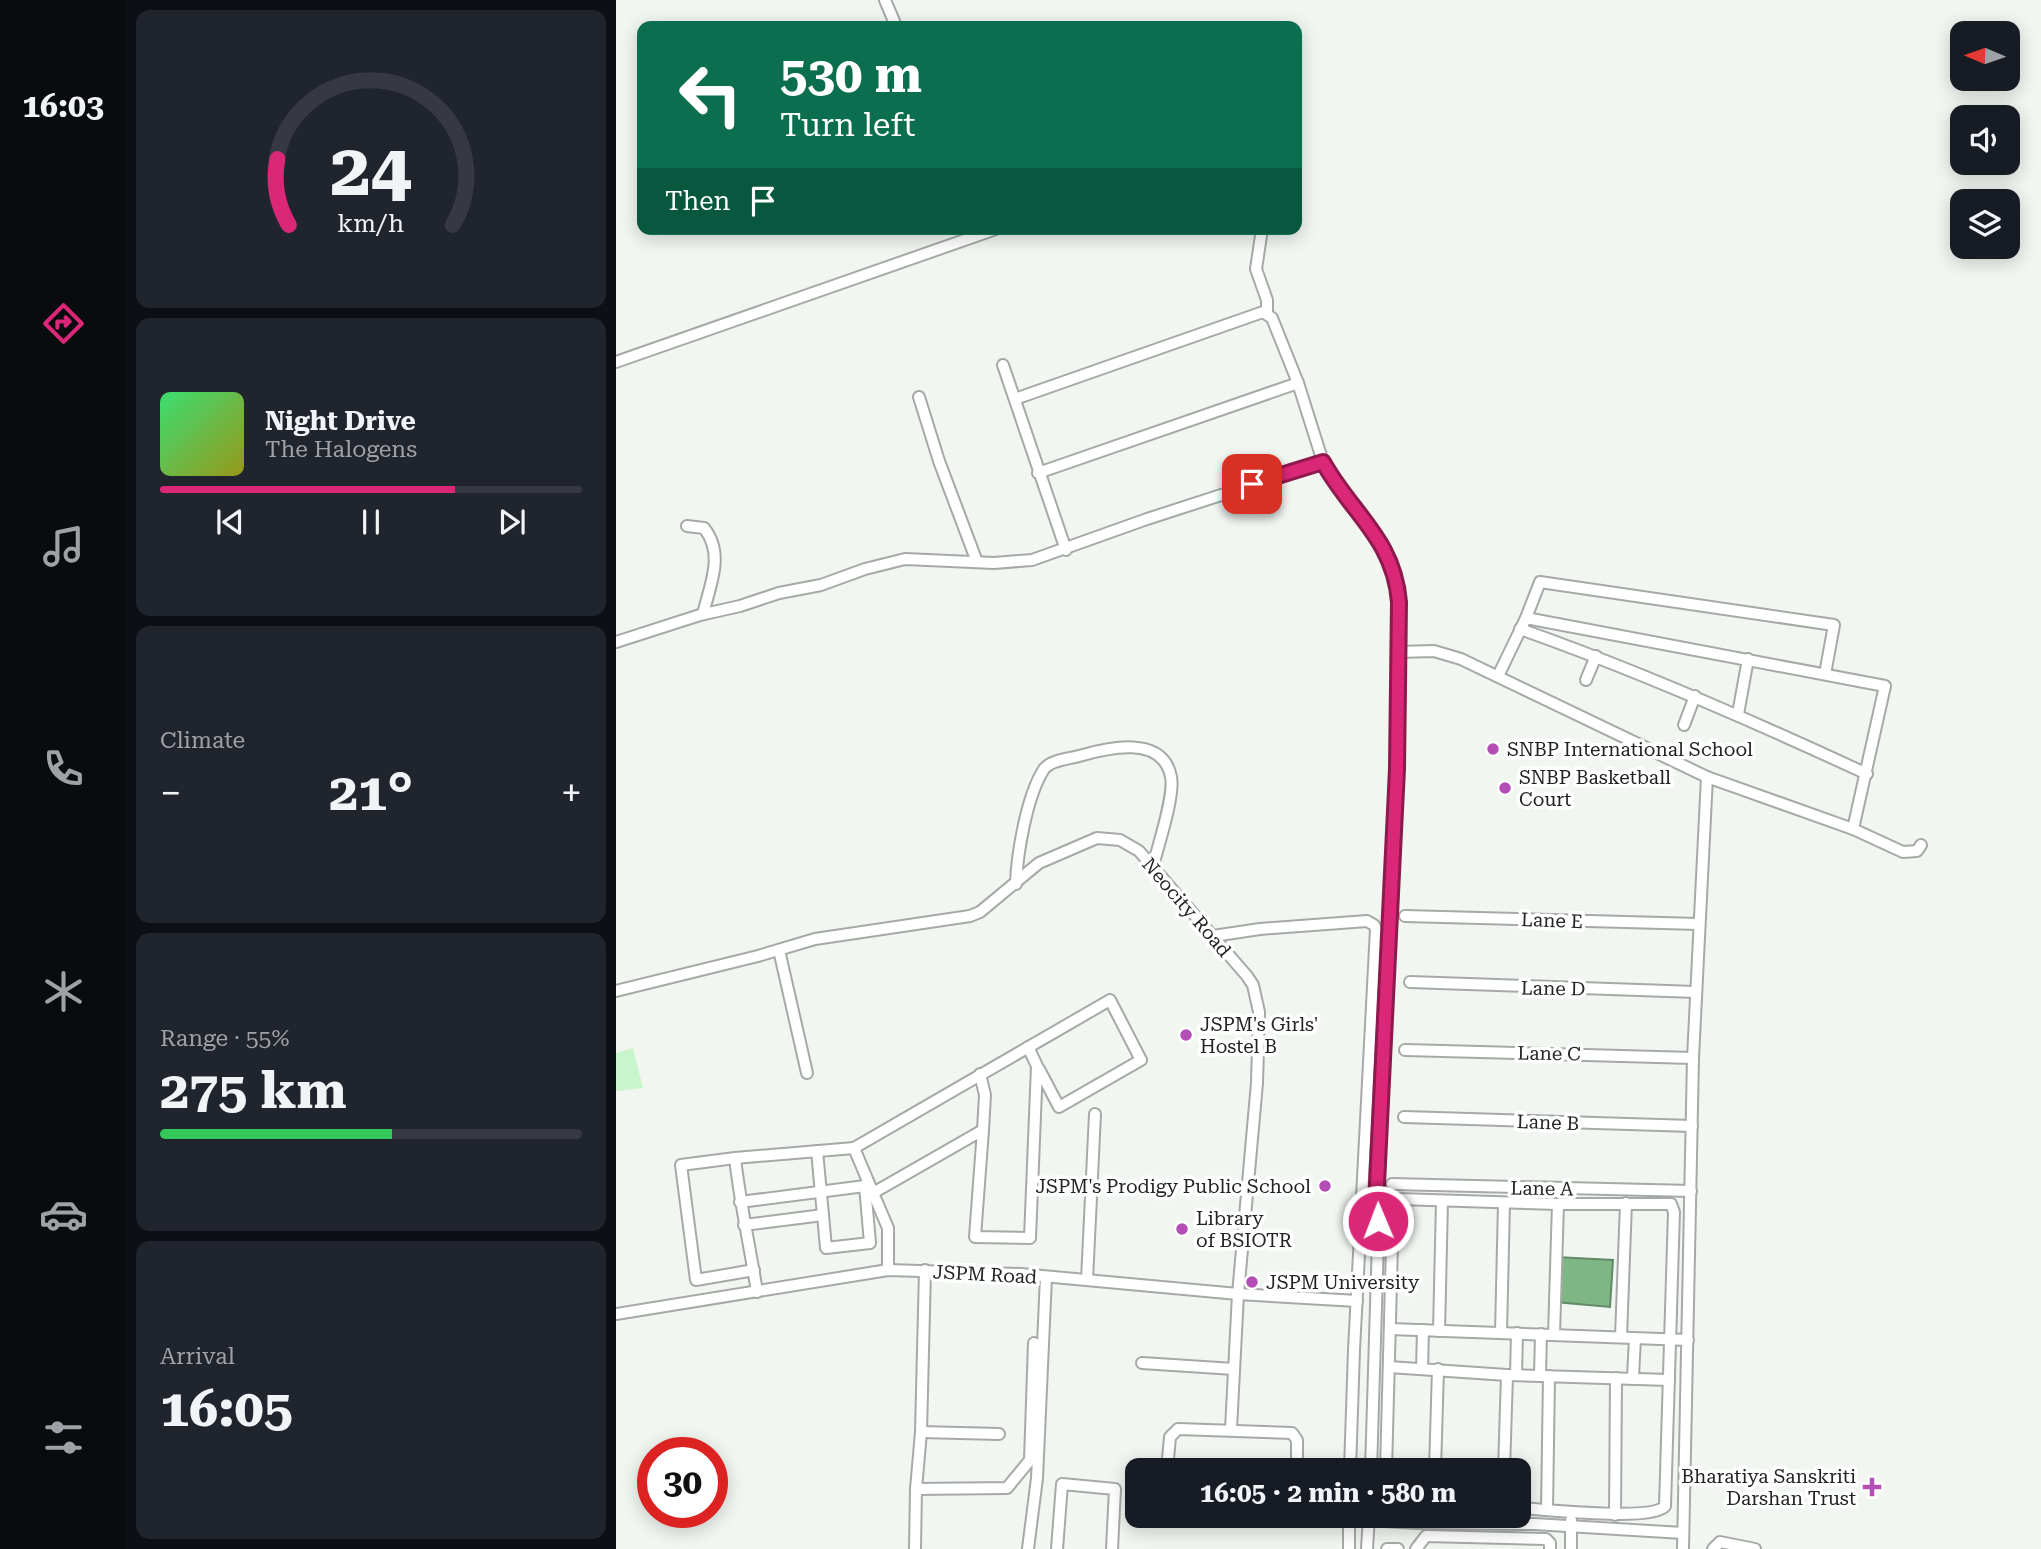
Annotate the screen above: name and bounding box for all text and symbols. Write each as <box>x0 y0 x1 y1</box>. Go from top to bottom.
north arrow <box>1950 21 2020 91</box>
map controls <box>1950 21 2020 259</box>
text: 530 m <box>780 47 922 104</box>
icon: left <box>665 49 756 140</box>
text: 16:03 <box>22 87 104 125</box>
button: sound <box>1950 105 2020 175</box>
text: Turn left <box>780 106 915 144</box>
text: 24 <box>330 128 412 213</box>
icon: arrive <box>744 182 782 220</box>
text: Then <box>665 186 730 216</box>
button: layers <box>1950 189 2020 259</box>
text: km/h <box>338 209 404 238</box>
icon: directions <box>39 299 88 348</box>
text: Night Drive <box>265 406 416 436</box>
text: The Halogens <box>265 436 417 463</box>
pin <box>1222 454 1282 514</box>
icon: arrive <box>1233 465 1271 503</box>
icon: previous <box>211 503 249 541</box>
icon: pause <box>352 503 390 541</box>
icon: next <box>493 503 531 541</box>
icon: music <box>39 522 88 571</box>
text: Climate <box>160 727 245 754</box>
place label: SNBP International School <box>1507 738 1753 761</box>
marker: SNBP International School <box>1485 741 1501 757</box>
icon: phone <box>39 744 88 793</box>
text: 21° <box>329 762 413 823</box>
place label: SNBP Basketball Court <box>1519 766 1671 811</box>
text: − <box>160 771 181 815</box>
text: + <box>561 771 582 815</box>
marker: SNBP Basketball Court <box>1497 780 1513 796</box>
street label: Neocity Road <box>1137 853 1236 962</box>
street label: Lane E <box>1521 908 1583 933</box>
icon: climate <box>39 967 88 1016</box>
street label: Lane D <box>1521 976 1585 1001</box>
place label: JSPM's Girls' Hostel B <box>1200 1013 1318 1058</box>
text: Range · 55% <box>160 1025 289 1052</box>
marker: JSPM's Girls' Hostel B <box>1178 1027 1194 1043</box>
street label: Lane C <box>1517 1041 1581 1066</box>
text: 275 km <box>160 1060 347 1121</box>
street label: Lane B <box>1516 1110 1580 1135</box>
place label: JSPM's Prodigy Public School <box>1035 1175 1311 1198</box>
street label: Lane A <box>1510 1176 1574 1201</box>
marker: JSPM's Prodigy Public School <box>1317 1178 1333 1194</box>
position arrow <box>1341 1184 1415 1258</box>
icon: car <box>39 1190 88 1239</box>
place label: Library of BSIOTR <box>1196 1207 1292 1252</box>
marker: Library of BSIOTR <box>1174 1221 1190 1237</box>
street label: JSPM Road <box>932 1260 1038 1289</box>
place label: JSPM University <box>1266 1271 1420 1294</box>
marker: JSPM University <box>1244 1274 1260 1290</box>
text: Arrival <box>160 1343 235 1370</box>
text: 16:05 <box>160 1378 293 1439</box>
icon: filters <box>39 1413 88 1462</box>
speed limit sign: 30 <box>637 1437 728 1528</box>
place label: Bharatiya Sanskriti Darshan Trust <box>1681 1465 1856 1510</box>
marker: Bharatiya Sanskriti Darshan Trust <box>1862 1477 1882 1497</box>
text: 16:05 · 2 min · 580 m <box>1200 1478 1456 1508</box>

